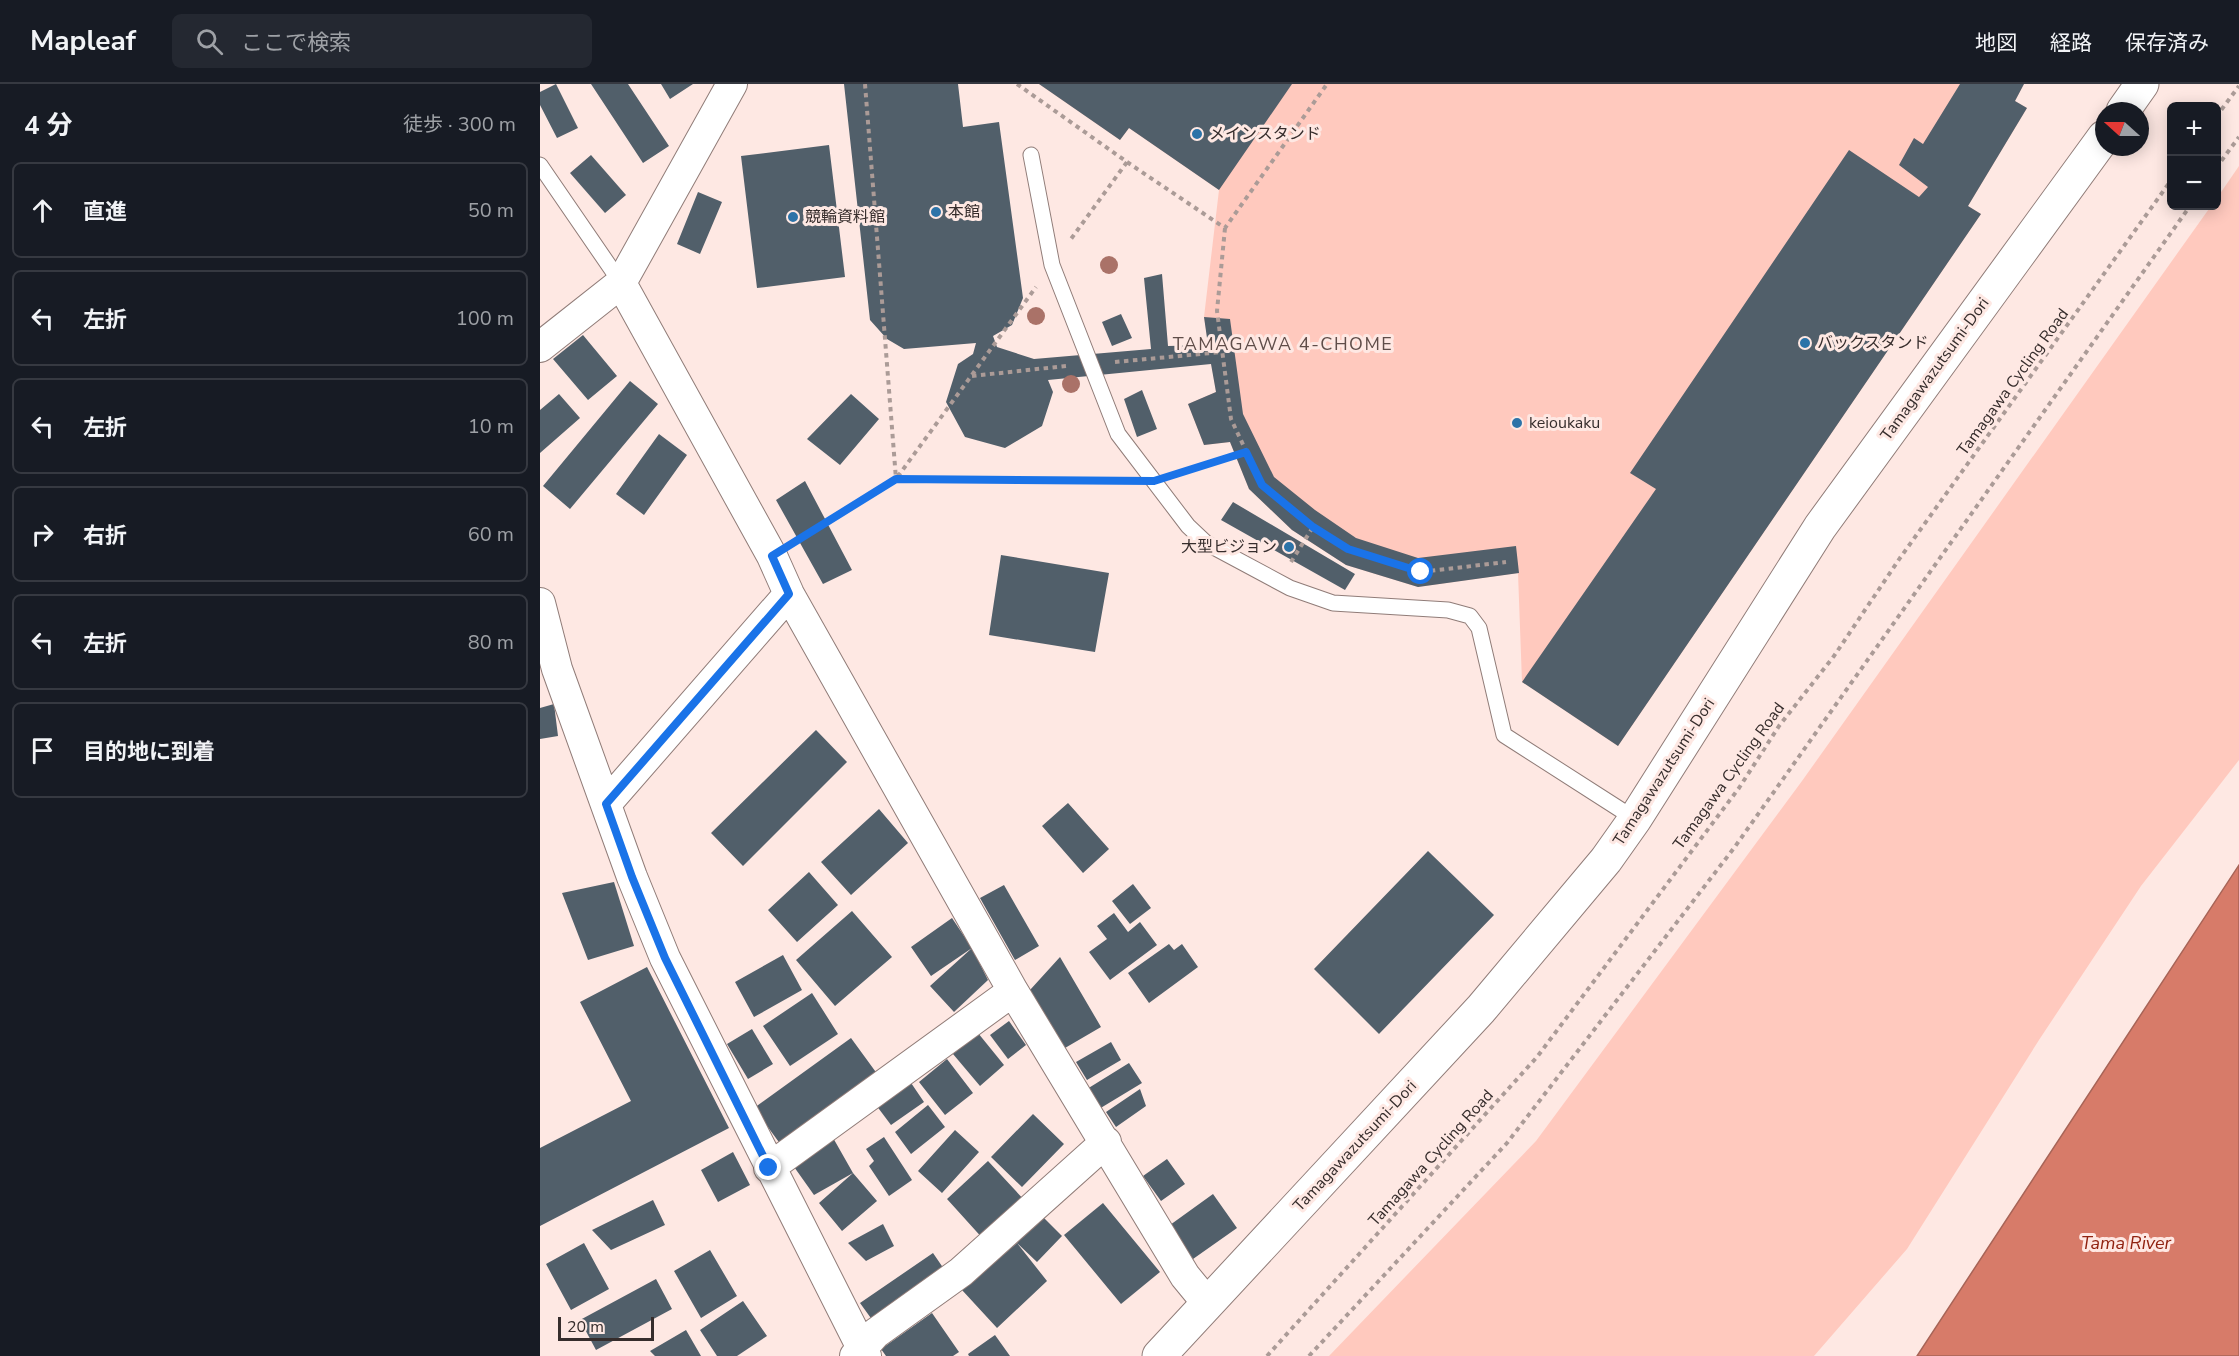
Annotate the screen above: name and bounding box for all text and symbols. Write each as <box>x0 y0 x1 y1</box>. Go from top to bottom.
search box <box>172 14 592 68</box>
text: Mapleaf <box>30 22 136 60</box>
icon: search <box>193 25 226 58</box>
text: ここで検索 <box>241 28 351 58</box>
text: 地図 <box>1975 29 2017 57</box>
text: 経路 <box>2050 29 2092 57</box>
text: 保存済み <box>2125 29 2209 57</box>
north arrow <box>2095 102 2149 156</box>
map controls <box>2167 102 2221 210</box>
button: + <box>2167 102 2221 156</box>
text: 4 分 <box>24 108 73 143</box>
text: 徒歩 · 300 m <box>403 111 516 138</box>
place label: メインスタンド <box>1209 123 1321 145</box>
marker: メインスタンド <box>1190 127 1204 141</box>
button: − <box>2167 156 2221 210</box>
icon: ahead <box>26 194 59 227</box>
text: 直進 <box>83 197 127 227</box>
text: 50 m <box>468 197 514 224</box>
place label: 本館 <box>948 201 980 223</box>
marker: 本館 <box>929 205 943 219</box>
place label: 競輪資料館 <box>805 206 885 228</box>
marker: 競輪資料館 <box>786 210 800 224</box>
street label: Tamagawazutsumi-Dori <box>1876 293 1994 445</box>
icon: left <box>26 302 59 335</box>
street label: Tamagawa Cycling Road <box>1952 304 2074 460</box>
text: 左折 <box>83 305 127 335</box>
text: 100 m <box>456 305 514 332</box>
district label: TAMAGAWA 4-CHOME <box>1173 332 1393 356</box>
place label: バックスタンド <box>1817 332 1929 354</box>
marker: バックスタンド <box>1798 336 1812 350</box>
icon: left <box>26 410 59 443</box>
place label: keioukaku <box>1529 412 1600 434</box>
text: 左折 <box>83 413 127 443</box>
text: 10 m <box>468 413 514 440</box>
marker: keioukaku <box>1510 416 1524 430</box>
icon: right <box>26 518 59 551</box>
text: 右折 <box>83 521 127 551</box>
text: 60 m <box>468 521 514 548</box>
place label: 大型ビジョン <box>1181 536 1277 558</box>
marker: 大型ビジョン <box>1282 540 1296 554</box>
route start <box>1407 558 1433 584</box>
icon: left <box>26 626 59 659</box>
text: 左折 <box>83 629 127 659</box>
text: 80 m <box>468 629 514 656</box>
street label: Tamagawazutsumi-Dori <box>1608 694 1720 850</box>
street label: Tamagawa Cycling Road <box>1668 698 1790 854</box>
icon: arrive <box>26 734 59 767</box>
text: 目的地に到着 <box>83 737 215 767</box>
street label: Tamagawazutsumi-Dori <box>1288 1076 1422 1216</box>
street label: Tamagawa Cycling Road <box>1364 1085 1498 1231</box>
route end <box>755 1154 781 1180</box>
water label: Tama River <box>2081 1231 2172 1255</box>
scale bar <box>558 1314 654 1342</box>
text: 20 m <box>567 1316 604 1338</box>

